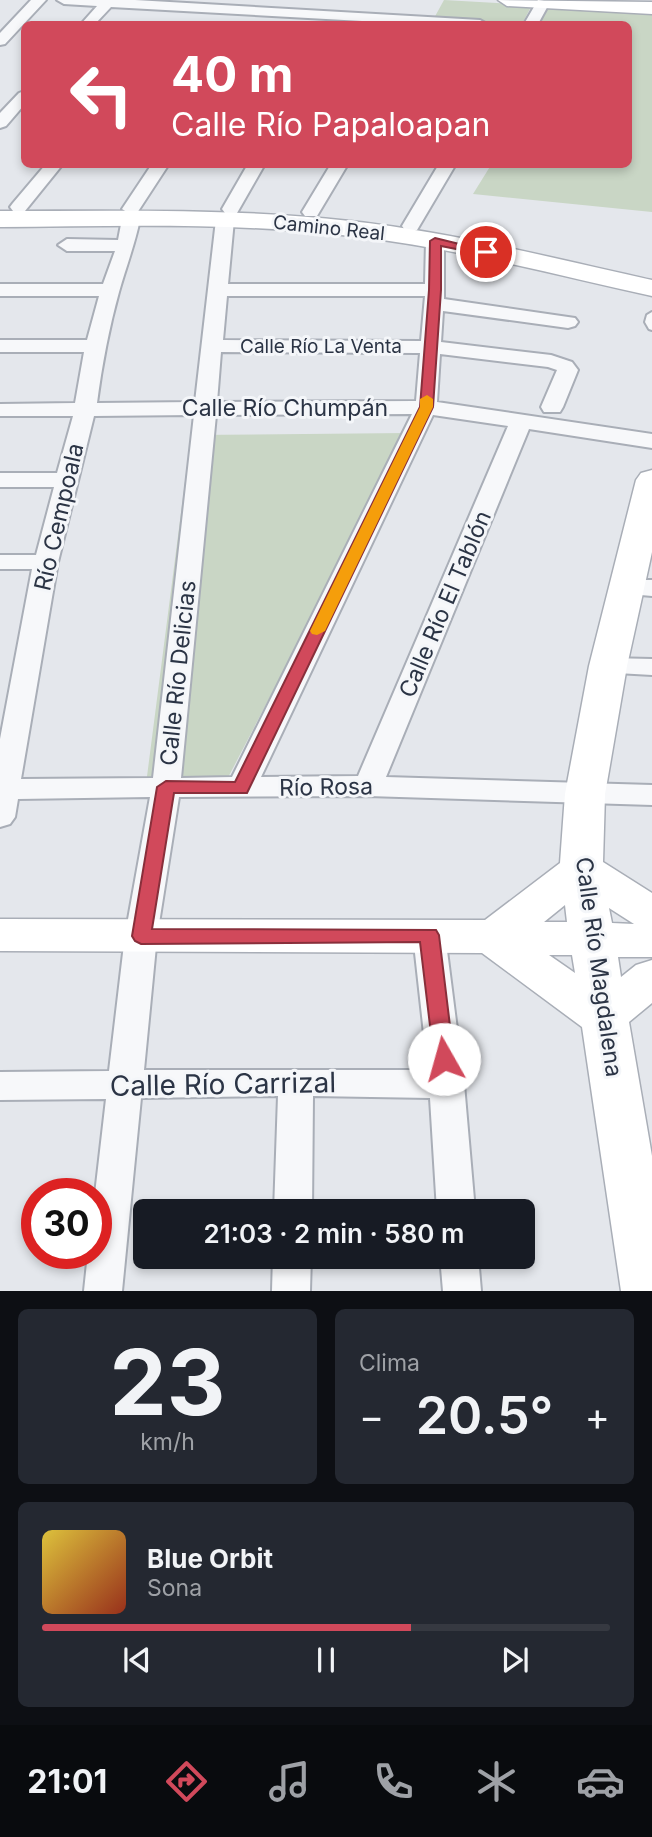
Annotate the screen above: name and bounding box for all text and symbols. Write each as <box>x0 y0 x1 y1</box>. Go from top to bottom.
text: 40 m <box>171 45 294 104</box>
icon: left <box>56 49 147 140</box>
text: Calle Río Papaloapan <box>171 105 490 144</box>
street label: Camino Real <box>272 211 386 245</box>
pin <box>456 222 516 282</box>
icon: arrive <box>467 233 505 271</box>
street label: Calle Río La Venta <box>240 335 402 358</box>
street label: Calle Río Chumpán <box>182 394 388 422</box>
street label: Río Cempoala <box>28 441 90 593</box>
street label: Calle Río El Tablón <box>393 506 497 702</box>
street label: Calle Río Delicias <box>154 579 202 767</box>
street label: Río Rosa <box>279 772 373 802</box>
street label: Calle Río Magdalena <box>570 855 628 1079</box>
position arrow <box>407 1022 481 1096</box>
street label: Calle Río Carrizal <box>110 1065 336 1103</box>
speed limit sign: 30 <box>21 1178 112 1269</box>
text: 21:03 · 2 min · 580 m <box>204 1218 464 1249</box>
text: 23 <box>109 1327 226 1437</box>
text: Clima <box>359 1349 420 1377</box>
text: 20.5° <box>416 1384 553 1447</box>
text: − <box>359 1393 384 1439</box>
text: + <box>585 1393 610 1439</box>
text: km/h <box>140 1428 195 1456</box>
text: Blue Orbit <box>147 1543 273 1574</box>
text: Sona <box>147 1574 202 1602</box>
icon: previous <box>118 1641 156 1679</box>
icon: pause <box>307 1641 345 1679</box>
icon: next <box>496 1641 534 1679</box>
icon: directions <box>162 1757 211 1806</box>
icon: music <box>265 1757 314 1806</box>
icon: phone <box>369 1757 418 1806</box>
icon: climate <box>472 1757 521 1806</box>
icon: car <box>576 1757 625 1806</box>
text: 21:01 <box>27 1762 107 1801</box>

